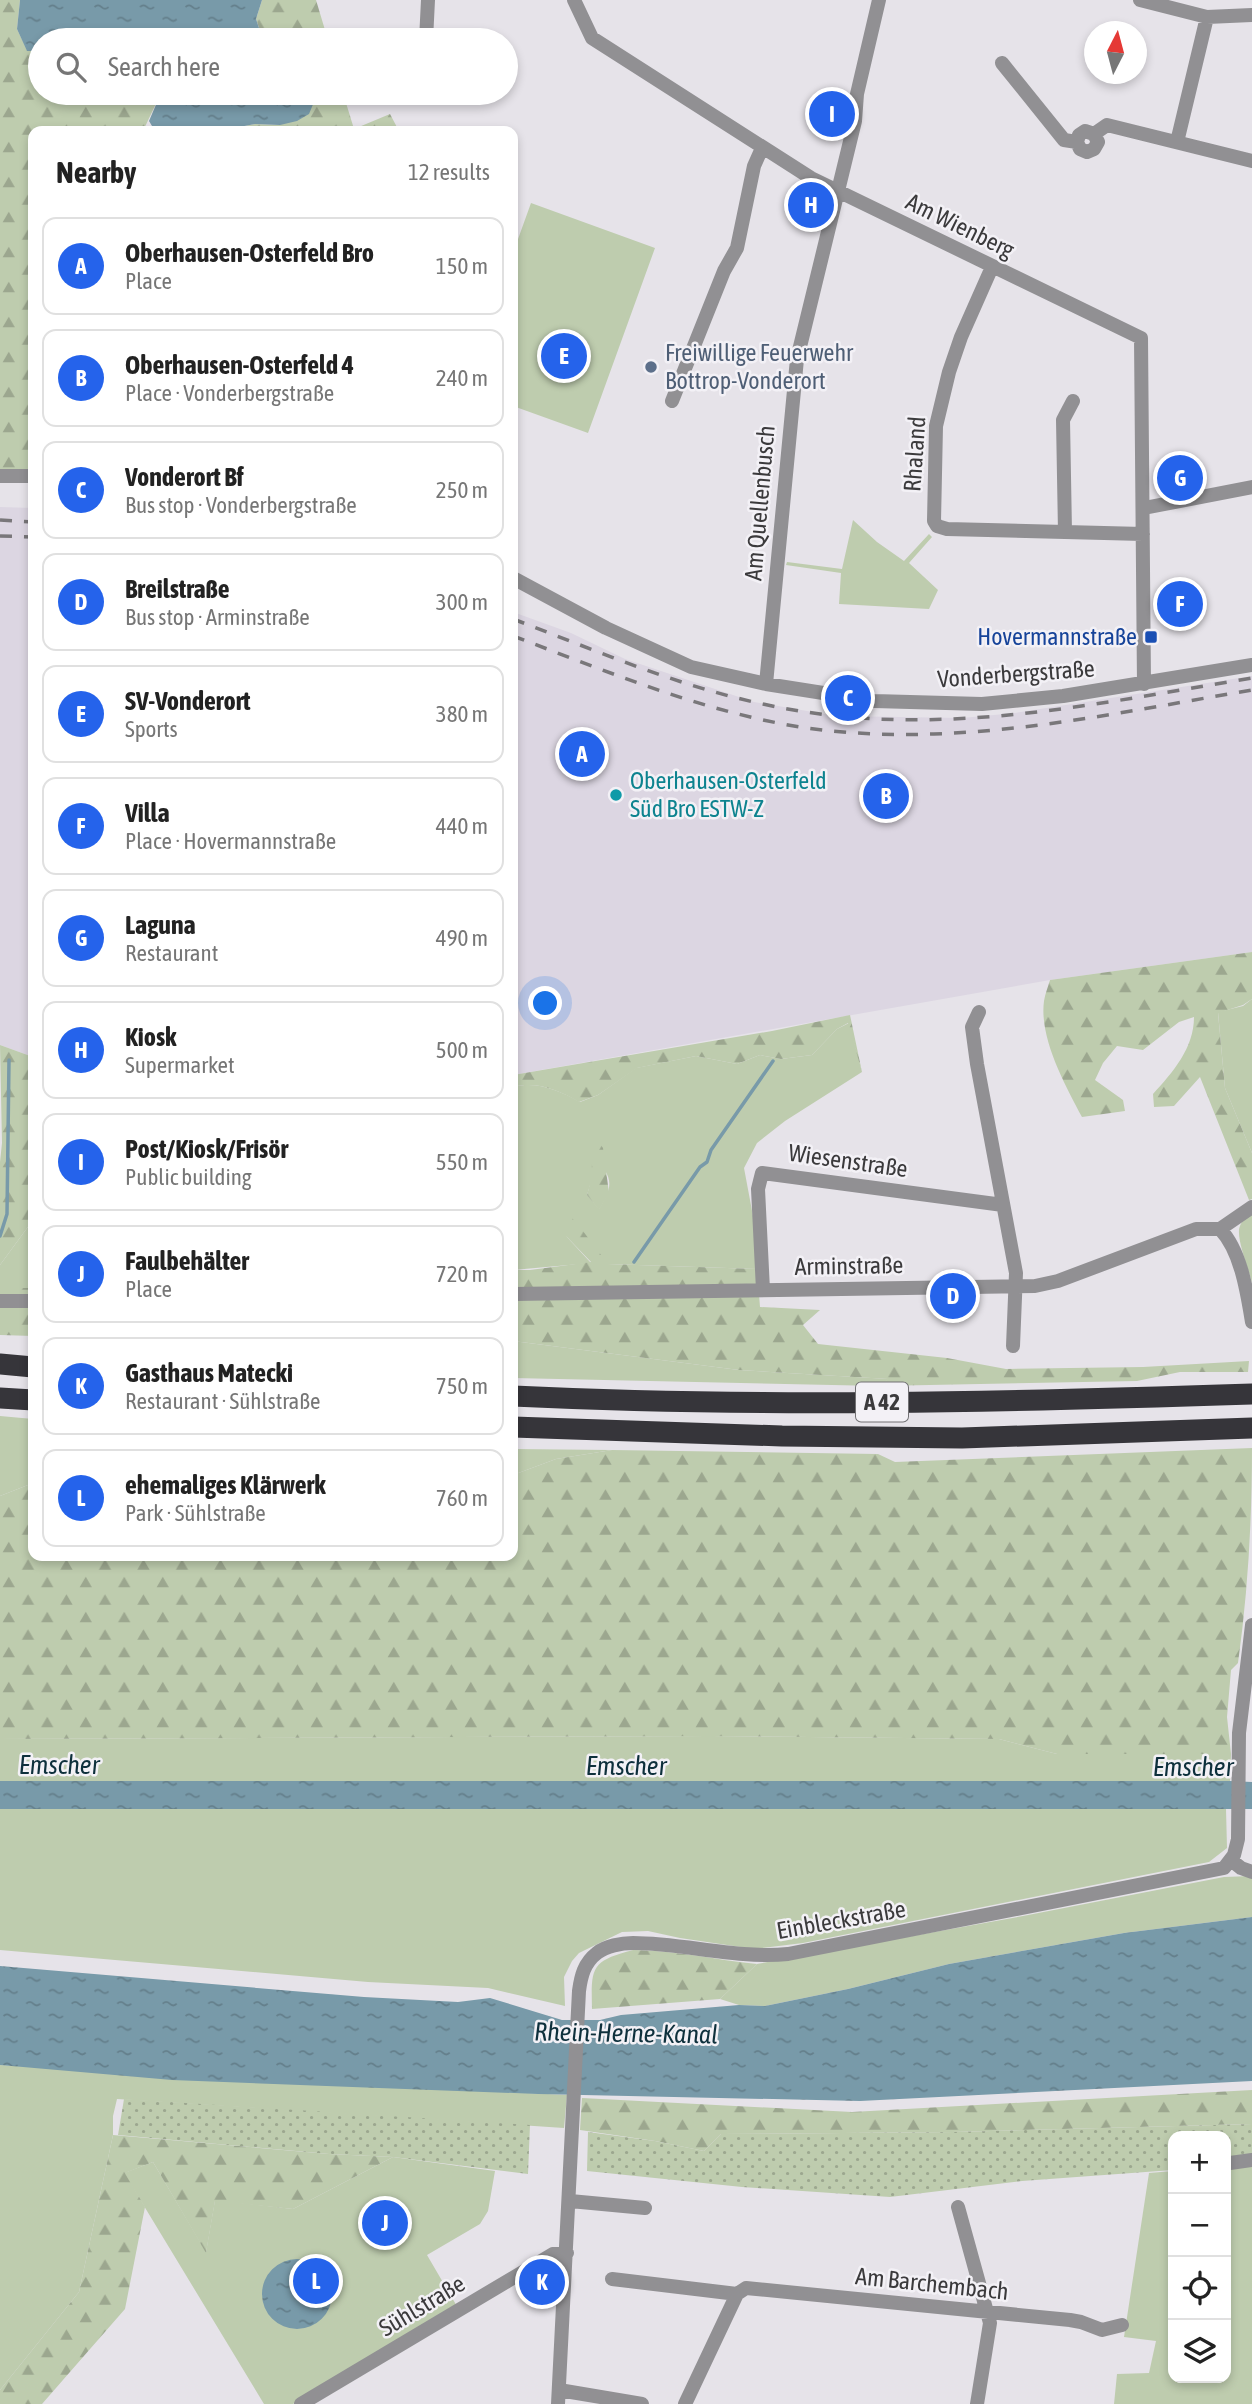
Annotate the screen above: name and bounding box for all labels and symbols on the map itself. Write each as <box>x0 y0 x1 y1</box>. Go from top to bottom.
north arrow <box>1084 21 1147 84</box>
pin: I <box>809 88 855 140</box>
pin: H <box>788 179 834 231</box>
street label: Am Wienberg <box>902 188 1019 264</box>
pin: E <box>541 330 587 382</box>
place label: Freiwillige Feuerwehr Bottrop-Vonderort <box>665 339 854 394</box>
marker: Freiwillige Feuerwehr Bottrop-Vonderort <box>643 359 659 375</box>
street label: Rhaland <box>898 415 931 492</box>
street label: Am Quellenbusch <box>739 424 780 582</box>
pin: G <box>1157 452 1203 504</box>
pin: F <box>1157 578 1203 630</box>
place label: Hovermannstraße <box>977 623 1137 650</box>
marker: Hovermannstraße <box>1143 629 1159 645</box>
street label: Vonderbergstraße <box>936 655 1096 692</box>
pin: C <box>825 672 871 724</box>
pin: A <box>559 728 605 780</box>
place label: Oberhausen-Osterfeld Süd Bro ESTW-Z <box>630 767 827 822</box>
pin: B <box>863 770 909 822</box>
marker: Oberhausen-Osterfeld Süd Bro ESTW-Z <box>608 787 624 803</box>
your location <box>528 986 562 1020</box>
street label: Wiesenstraße <box>787 1139 909 1182</box>
street label: Arminstraße <box>794 1251 904 1280</box>
pin: D <box>930 1270 976 1322</box>
road number: A 42 <box>856 1382 908 1422</box>
water label: Emscher <box>19 1750 101 1780</box>
water label: Emscher <box>586 1751 668 1781</box>
water label: Emscher <box>1153 1752 1235 1782</box>
street label: Einbleckstraße <box>774 1895 907 1944</box>
water label: Rhein-Herne-Kanal <box>534 2016 718 2050</box>
pin: J <box>362 2197 408 2249</box>
pin: L <box>293 2255 339 2307</box>
pin: K <box>519 2256 565 2308</box>
street label: Am Barchembach <box>854 2262 1010 2305</box>
street label: Sühlstraße <box>374 2270 469 2342</box>

